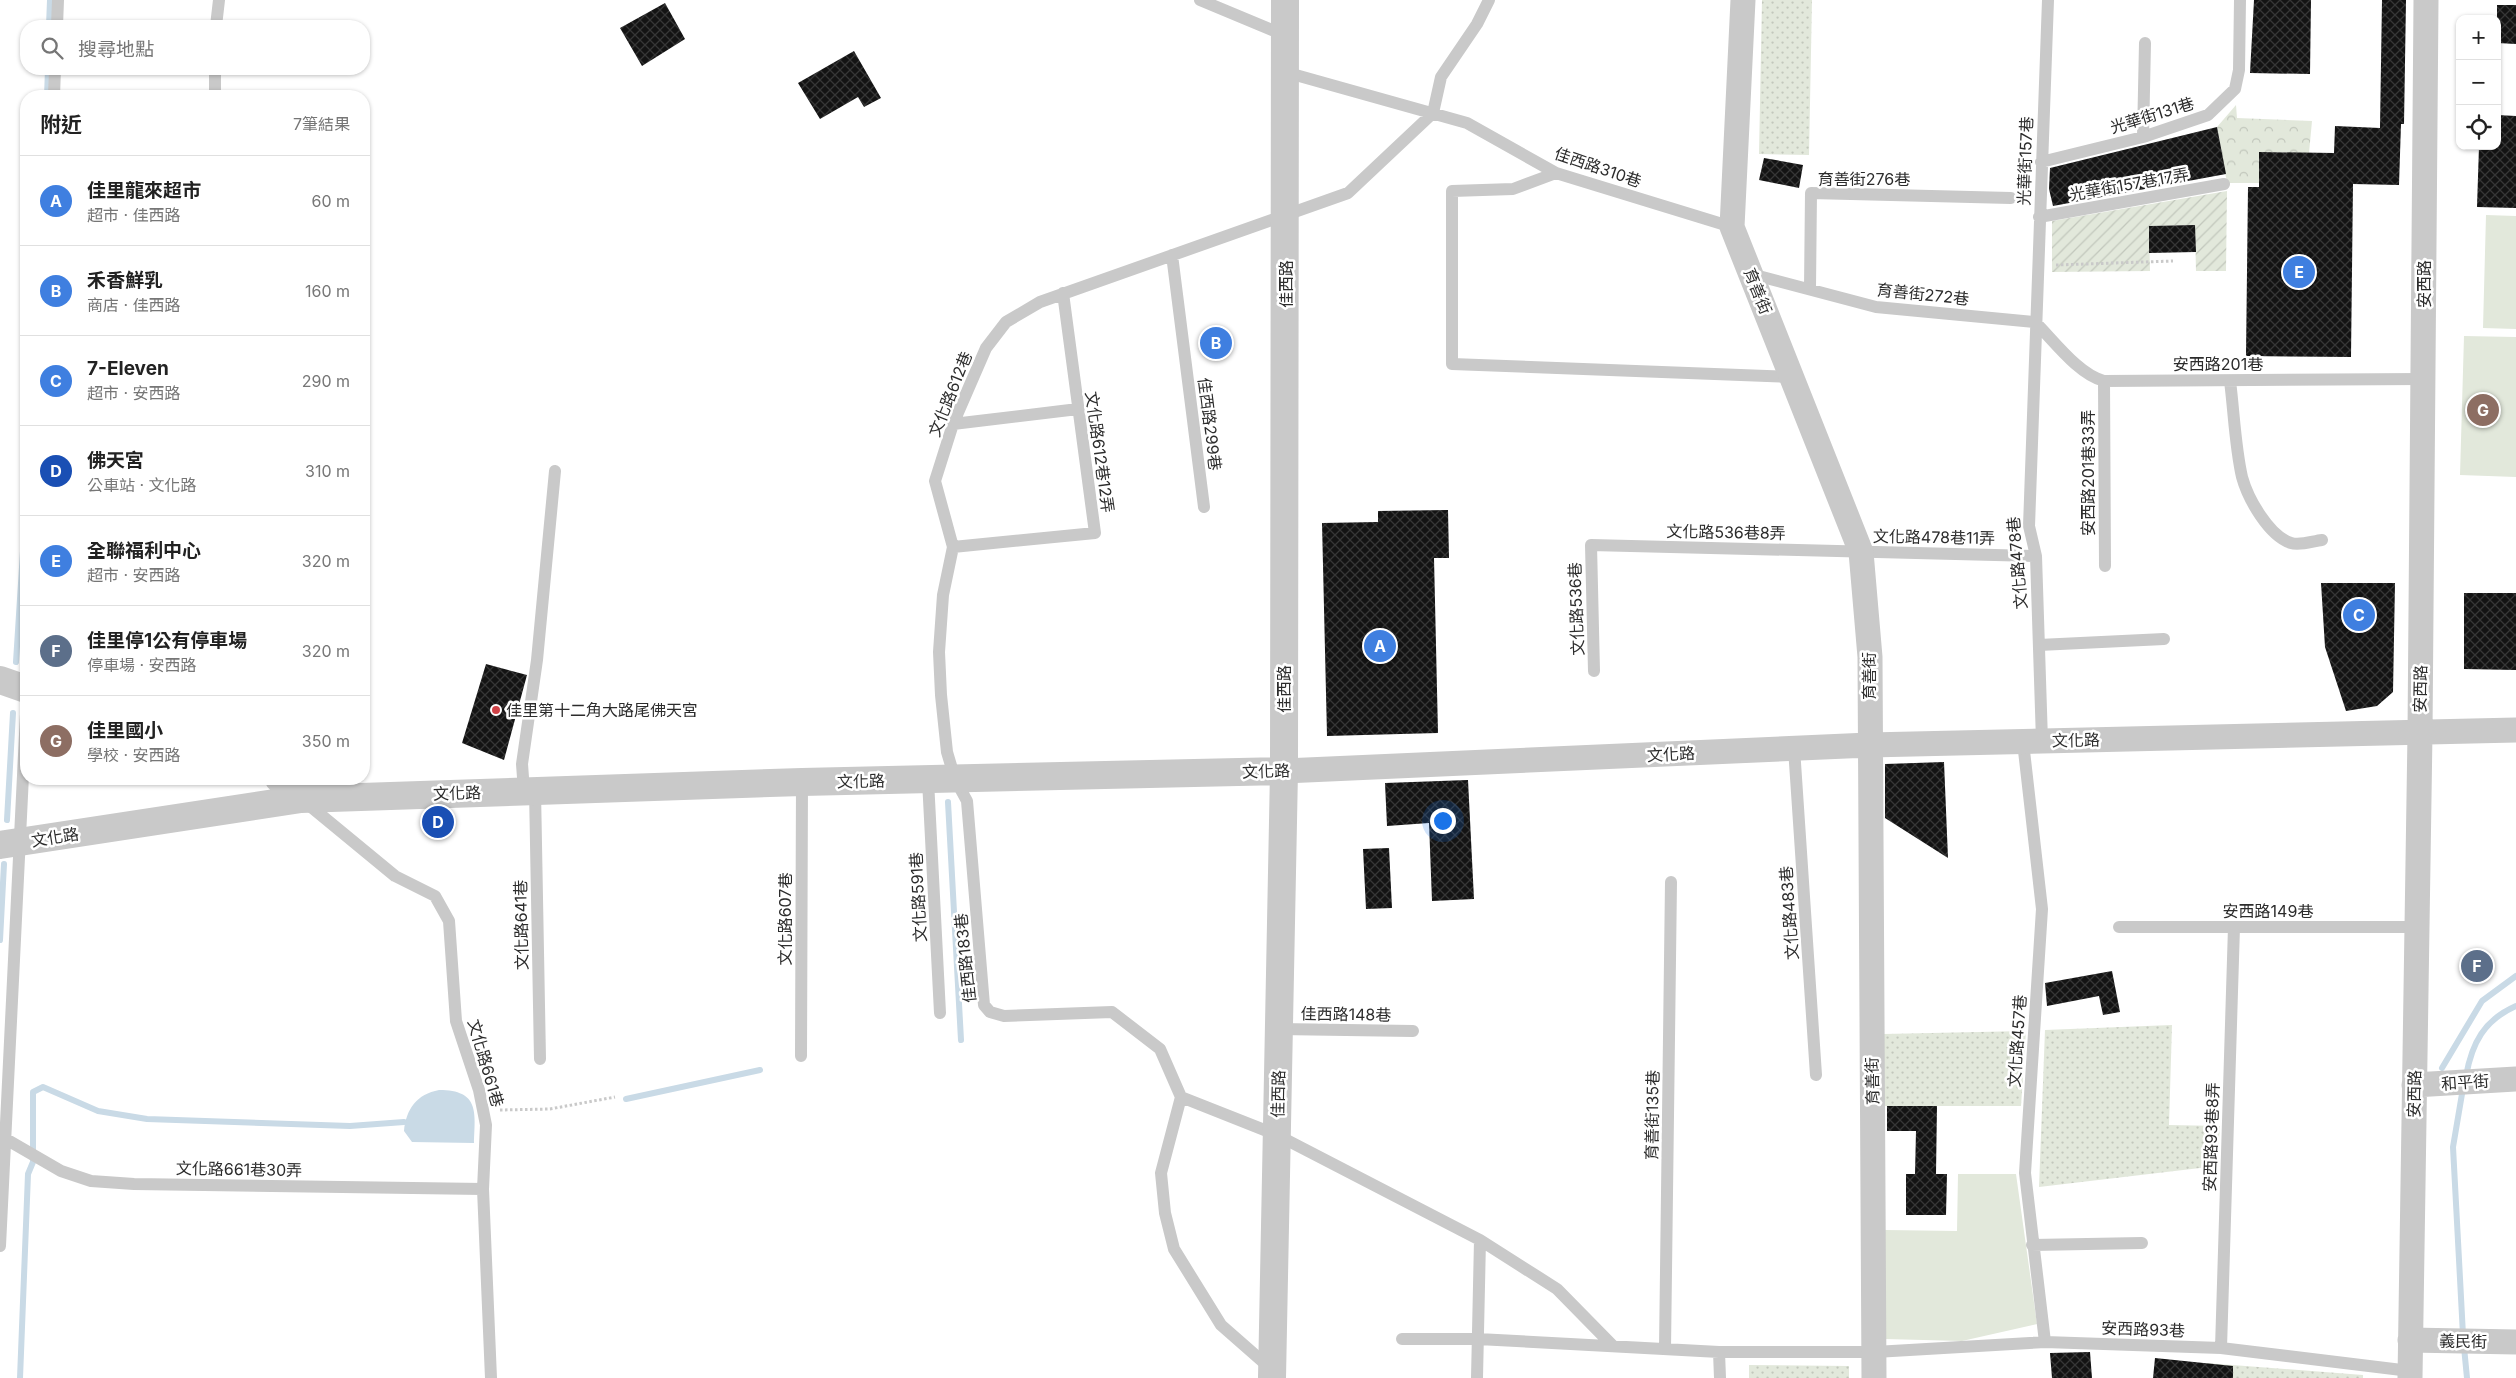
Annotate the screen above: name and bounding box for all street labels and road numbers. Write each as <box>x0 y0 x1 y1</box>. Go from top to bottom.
street label: 光華街131巷 <box>2108 93 2196 137</box>
street label: 光華街157巷 <box>2013 116 2037 206</box>
street label: 佳西路310巷 <box>1552 143 1644 191</box>
street label: 光華街157巷17弄 <box>2068 164 2190 204</box>
street label: 育善街276巷 <box>1818 169 1910 189</box>
street label: 佳西路 <box>1276 260 1296 308</box>
street label: 安西路 <box>2414 260 2434 308</box>
street label: 育善街 <box>1740 265 1776 317</box>
street label: 育善街272巷 <box>1876 279 1970 309</box>
street label: 文化路612巷 <box>924 348 976 440</box>
street label: 安西路201巷 <box>2173 354 2263 374</box>
street label: 佳西路299巷 <box>1194 376 1226 472</box>
street label: 文化路612巷12弄 <box>1082 390 1118 514</box>
street label: 安西路201巷33弄 <box>2078 410 2098 536</box>
street label: 文化路478巷 <box>2003 516 2031 610</box>
street label: 文化路536巷8弄 <box>1666 521 1786 543</box>
street label: 文化路478巷11弄 <box>1873 526 1995 548</box>
street label: 文化路536巷 <box>1564 562 1588 656</box>
street label: 育善街 <box>1859 652 1879 700</box>
street label: 佳西路 <box>1274 665 1294 713</box>
street label: 安西路 <box>2410 665 2430 713</box>
street label: 文化路 <box>2052 730 2100 750</box>
street label: 文化路 <box>1647 743 1695 765</box>
street label: 文化路 <box>1242 760 1290 782</box>
street label: 文化路 <box>837 771 885 791</box>
street label: 文化路 <box>433 782 481 804</box>
street label: 文化路 <box>30 823 80 851</box>
street label: 文化路591巷 <box>906 851 930 943</box>
street label: 文化路483巷 <box>1776 865 1802 961</box>
street label: 文化路607巷 <box>775 873 795 965</box>
street label: 文化路641巷 <box>510 880 532 970</box>
street label: 安西路149巷 <box>2223 901 2313 921</box>
street label: 佳西路183巷 <box>950 912 980 1004</box>
street label: 文化路457巷 <box>2004 994 2030 1088</box>
street label: 佳西路148巷 <box>1300 1003 1392 1025</box>
street label: 文化路661巷 <box>464 1017 508 1109</box>
street label: 育善街 <box>1862 1057 1882 1105</box>
street label: 佳西路 <box>1268 1070 1288 1118</box>
street label: 育善街135巷 <box>1641 1070 1663 1160</box>
street label: 安西路 <box>2404 1070 2424 1118</box>
street label: 和平街 <box>2440 1070 2490 1094</box>
street label: 安西路93巷8弄 <box>2199 1082 2223 1192</box>
street label: 文化路661巷30弄 <box>176 1158 302 1180</box>
street label: 安西路93巷 <box>2101 1318 2185 1340</box>
street label: 義民街 <box>2439 1331 2487 1351</box>

